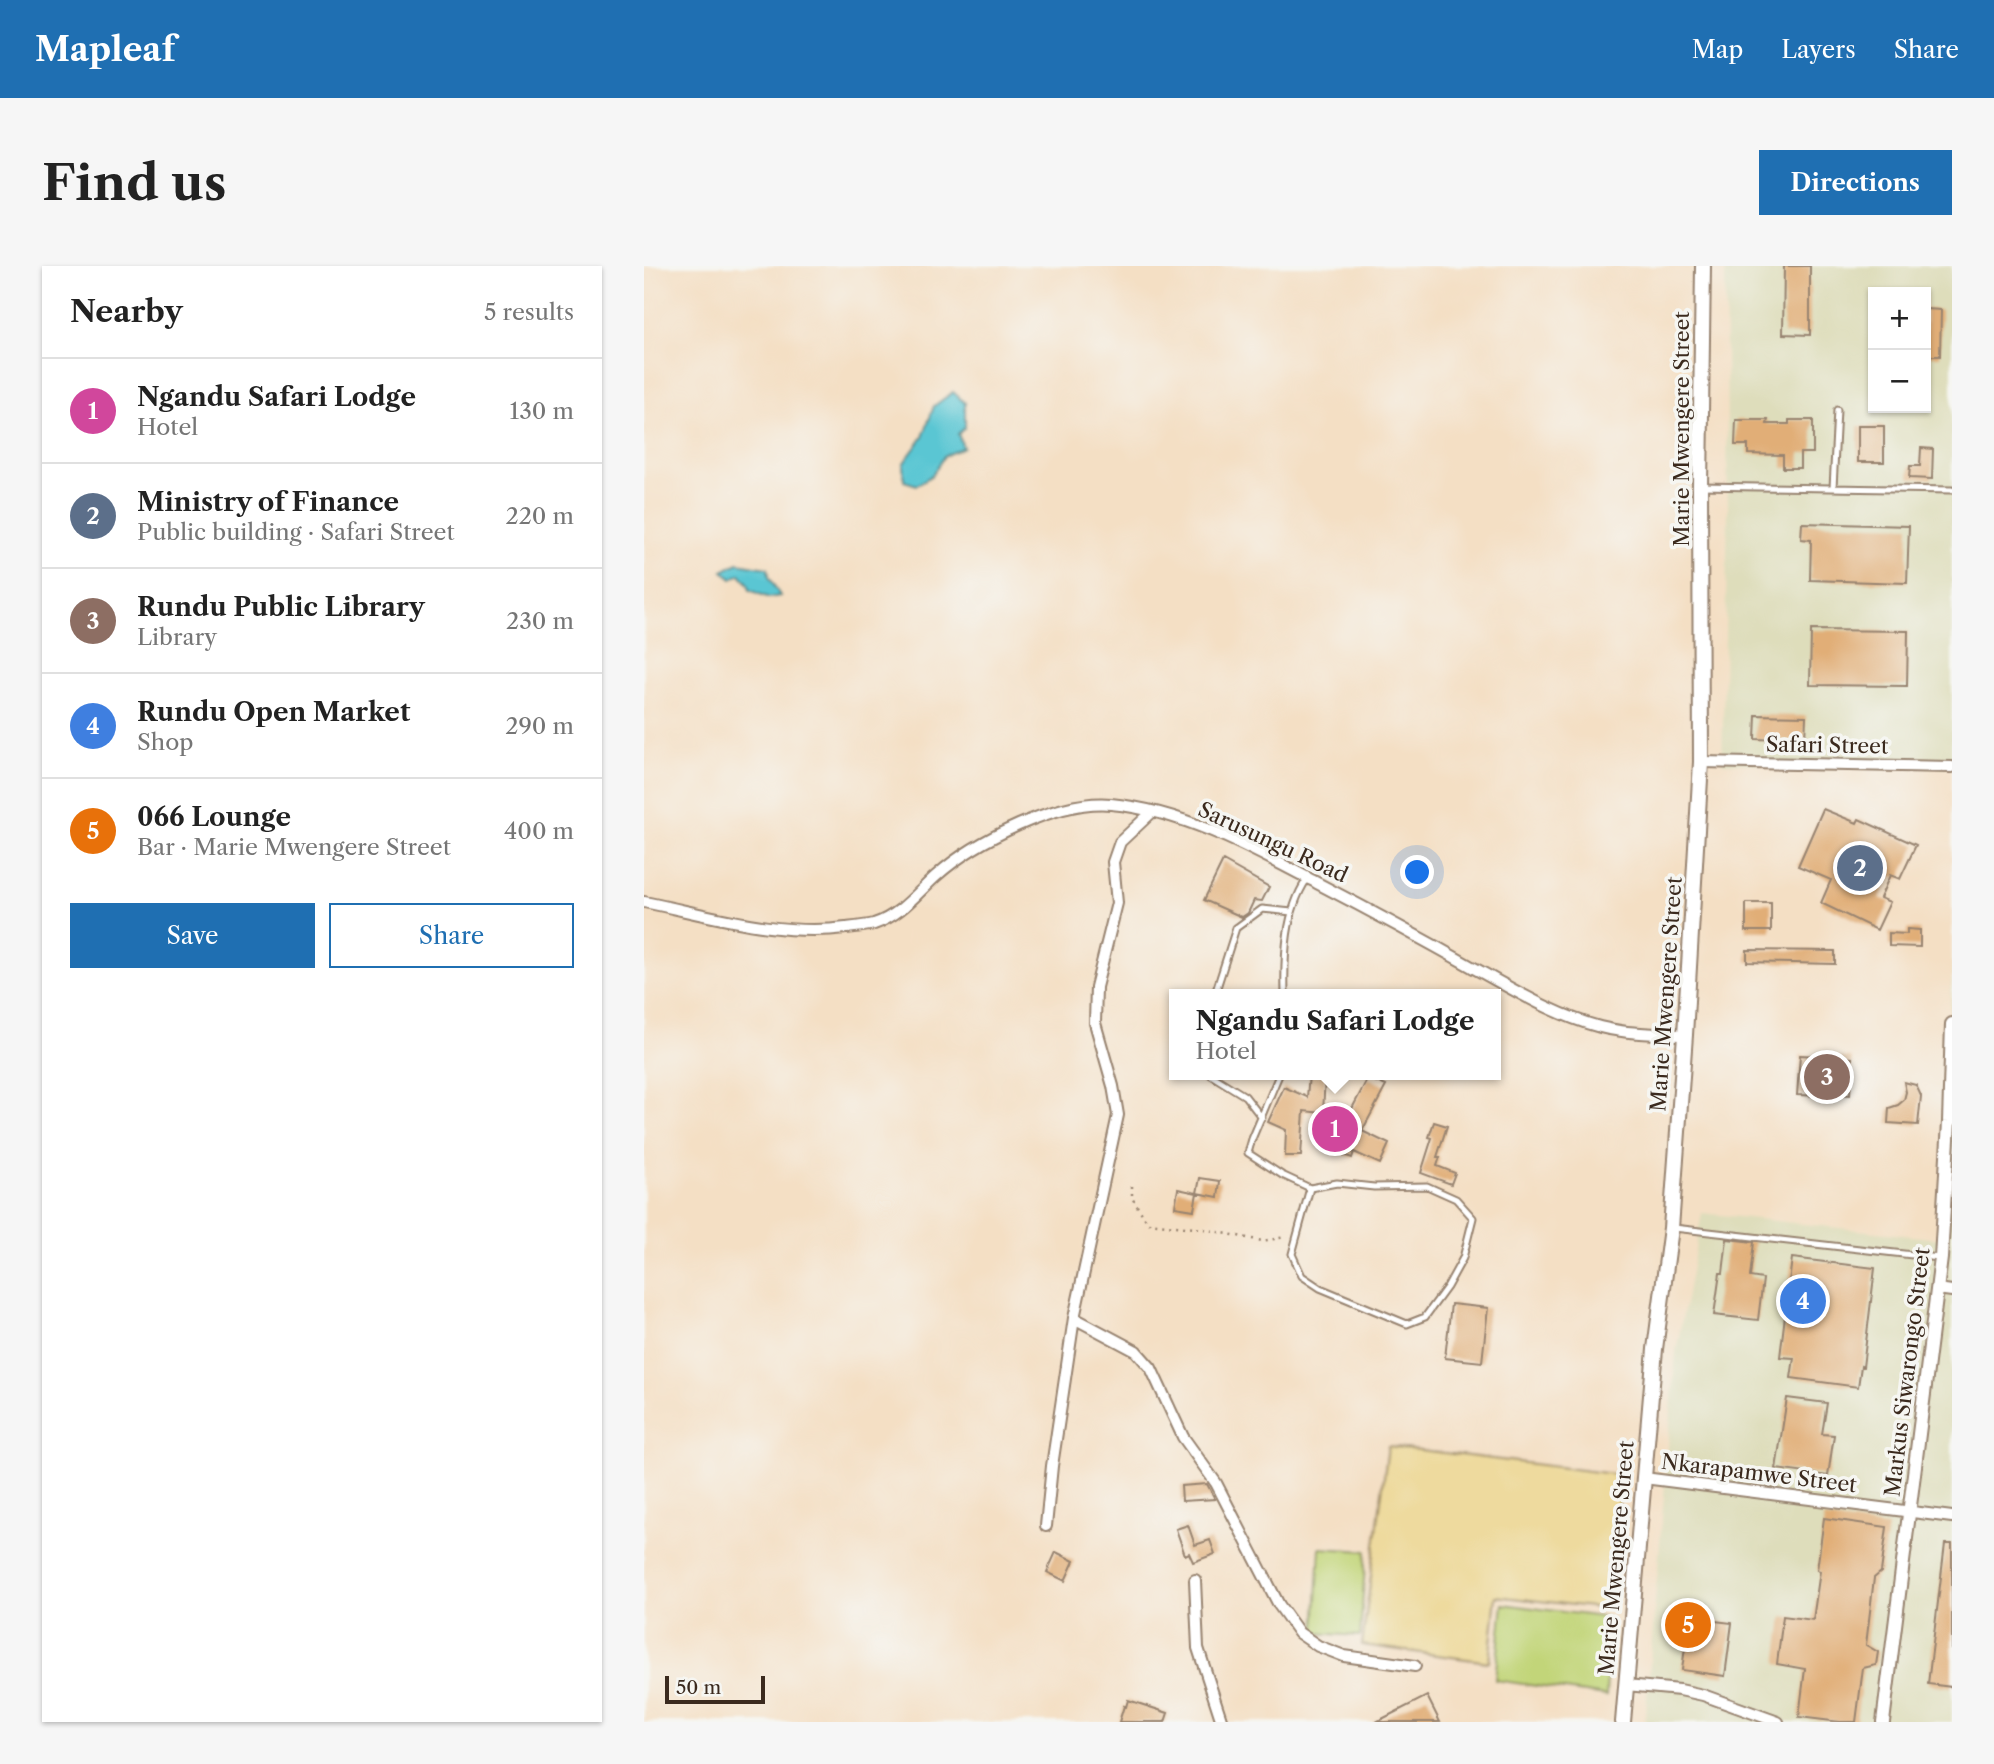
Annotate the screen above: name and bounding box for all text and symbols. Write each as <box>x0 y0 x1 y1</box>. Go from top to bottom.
text: Mapleaf <box>35 29 175 70</box>
text: Map <box>1692 35 1743 64</box>
text: Layers <box>1781 35 1856 64</box>
text: Share <box>1894 35 1959 64</box>
button: Directions <box>1759 150 1952 215</box>
text: Find us <box>42 152 226 213</box>
map controls <box>1868 287 1931 413</box>
button: + <box>1868 287 1931 350</box>
text: Nearby <box>70 293 183 330</box>
text: 5 results <box>484 298 574 326</box>
street label: Marie Mwengere Street <box>1669 311 1694 547</box>
button: − <box>1868 350 1931 413</box>
text: Ngandu Safari Lodge <box>137 381 416 413</box>
text: 1 <box>88 397 98 425</box>
text: 130 m <box>510 397 574 425</box>
text: Hotel <box>137 413 198 441</box>
text: Ministry of Finance <box>137 486 399 518</box>
text: 2 <box>86 502 100 530</box>
text: 220 m <box>505 502 574 530</box>
text: Public building · Safari Street <box>137 518 455 546</box>
text: Rundu Public Library <box>137 591 425 623</box>
text: 3 <box>87 607 100 635</box>
text: 230 m <box>506 607 574 635</box>
text: Library <box>137 623 217 651</box>
text: Rundu Open Market <box>137 696 410 728</box>
text: 4 <box>86 712 100 740</box>
text: 290 m <box>505 712 574 740</box>
text: Shop <box>137 728 193 756</box>
street label: Safari Street <box>1766 731 1889 759</box>
street label: Sarusungu Road <box>1194 796 1352 888</box>
text: 066 Lounge <box>137 801 291 833</box>
text: 5 <box>87 817 99 845</box>
text: 400 m <box>504 817 574 845</box>
text: Bar · Marie Mwengere Street <box>137 833 451 861</box>
pin: 2 <box>1837 842 1883 894</box>
your location <box>1400 855 1434 889</box>
street label: Marie Mwengere Street <box>1645 875 1687 1112</box>
button: Save <box>70 903 315 968</box>
button: Share <box>329 903 574 968</box>
popup <box>1169 989 1501 1080</box>
text: Ngandu Safari Lodge <box>1196 1005 1475 1037</box>
text: Hotel <box>1196 1037 1257 1065</box>
pin: 3 <box>1804 1051 1850 1103</box>
pin: 1 <box>1312 1103 1358 1155</box>
street label: Markus Siwarongo Street <box>1879 1245 1935 1498</box>
pin: 4 <box>1780 1275 1826 1327</box>
street label: Marie Mwengere Street <box>1593 1439 1639 1676</box>
street label: Nkarapamwe Street <box>1660 1449 1859 1497</box>
pin: 5 <box>1665 1599 1711 1651</box>
scale bar <box>665 1673 765 1705</box>
text: 50 m <box>676 1676 721 1699</box>

